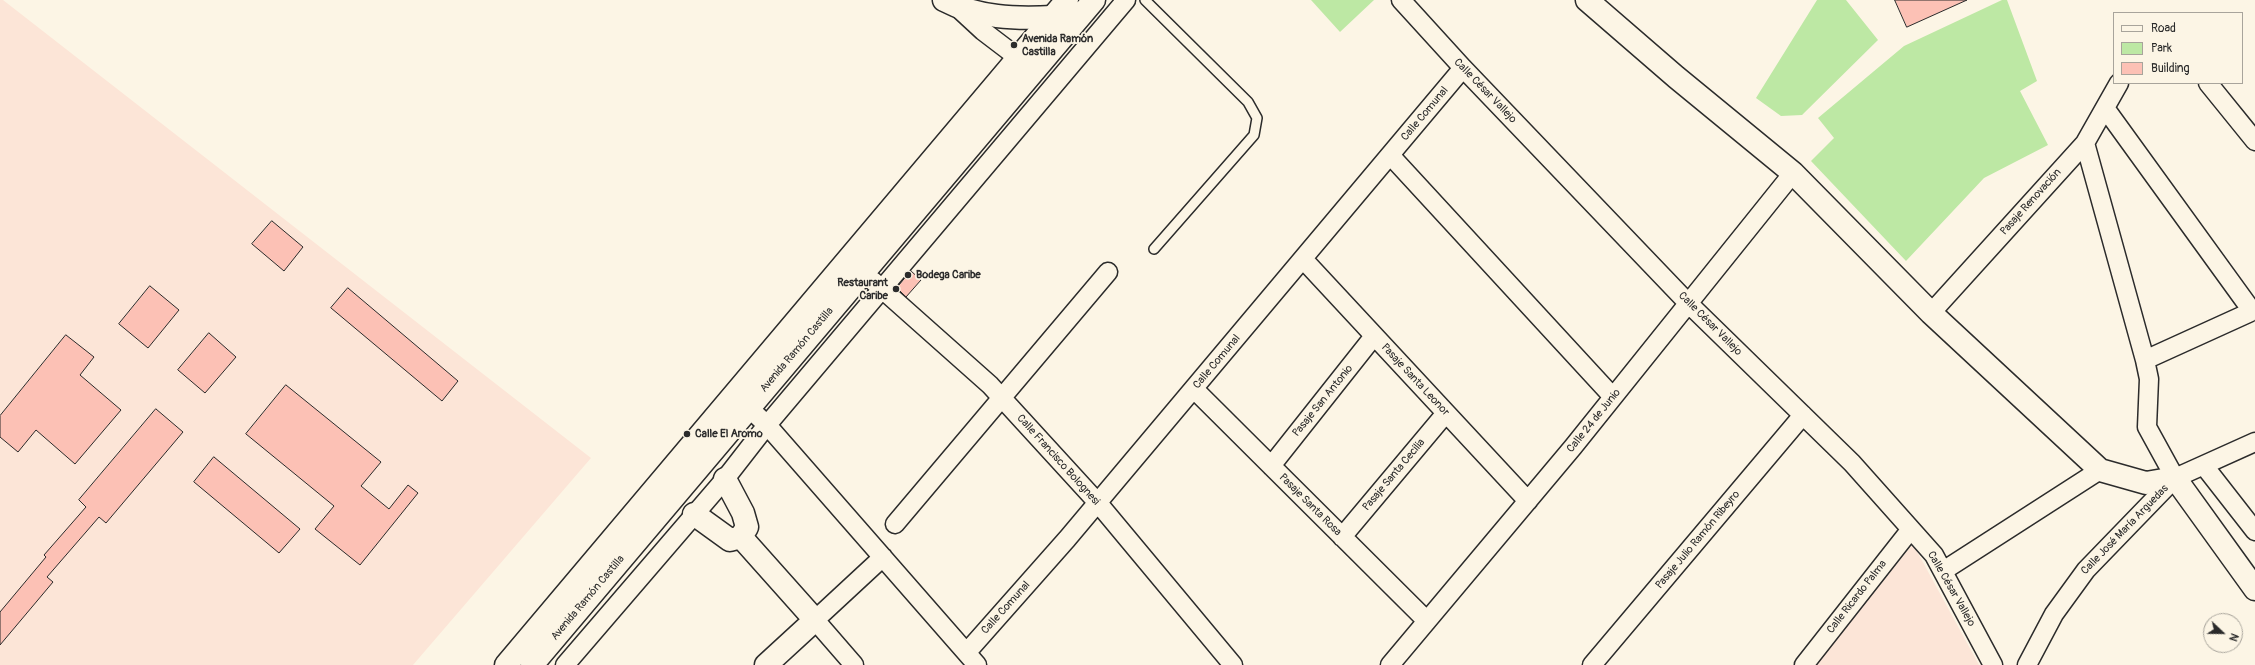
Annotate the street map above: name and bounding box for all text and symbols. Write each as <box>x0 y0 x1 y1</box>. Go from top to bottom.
legend <box>2113 12 2243 84</box>
text: Road <box>2151 21 2176 36</box>
place label: Avenida Ramón Castilla <box>1022 32 1093 58</box>
marker: Avenida Ramón Castilla <box>1009 40 1019 50</box>
text: Park <box>2151 41 2172 56</box>
street label: Calle César Vallejo <box>1451 56 1519 126</box>
text: Building <box>2151 61 2190 76</box>
street label: Calle Comunal <box>1399 84 1451 144</box>
street label: Pasaje Renovación <box>1998 166 2064 238</box>
place label: Bodega Caribe <box>916 268 981 282</box>
marker: Bodega Caribe <box>903 270 913 280</box>
place label: Restaurant Caribe <box>837 276 888 302</box>
marker: Restaurant Caribe <box>891 284 901 294</box>
street label: Calle César Vallejo <box>1675 289 1745 359</box>
street label: Avenida Ramón Castilla <box>758 305 836 395</box>
street label: Calle Comunal <box>1191 332 1243 392</box>
street label: Pasaje Santa Leonor <box>1378 341 1452 419</box>
street label: Pasaje San Antonio <box>1290 362 1356 440</box>
street label: Calle 24 de Junio <box>1564 387 1624 455</box>
street label: Calle Francisco Bolognesi <box>1014 412 1102 508</box>
place label: Calle El Aromo <box>695 427 763 441</box>
marker: Calle El Aromo <box>682 429 692 439</box>
street label: Pasaje Santa Cecilia <box>1360 436 1428 514</box>
street label: Pasaje Santa Rosa <box>1276 471 1344 539</box>
street label: Calle José María Arguedas <box>2079 482 2171 578</box>
street label: Pasaje Julio Ramón Ribeyro <box>1653 488 1743 592</box>
street label: Calle César Vallejo <box>1924 549 1978 629</box>
street label: Avenida Ramón Castilla <box>549 553 627 643</box>
street label: Calle Ricardo Palma <box>1824 558 1890 636</box>
street label: Calle Comunal <box>979 579 1033 637</box>
north arrow <box>2203 613 2243 653</box>
text: N <box>2226 631 2241 643</box>

